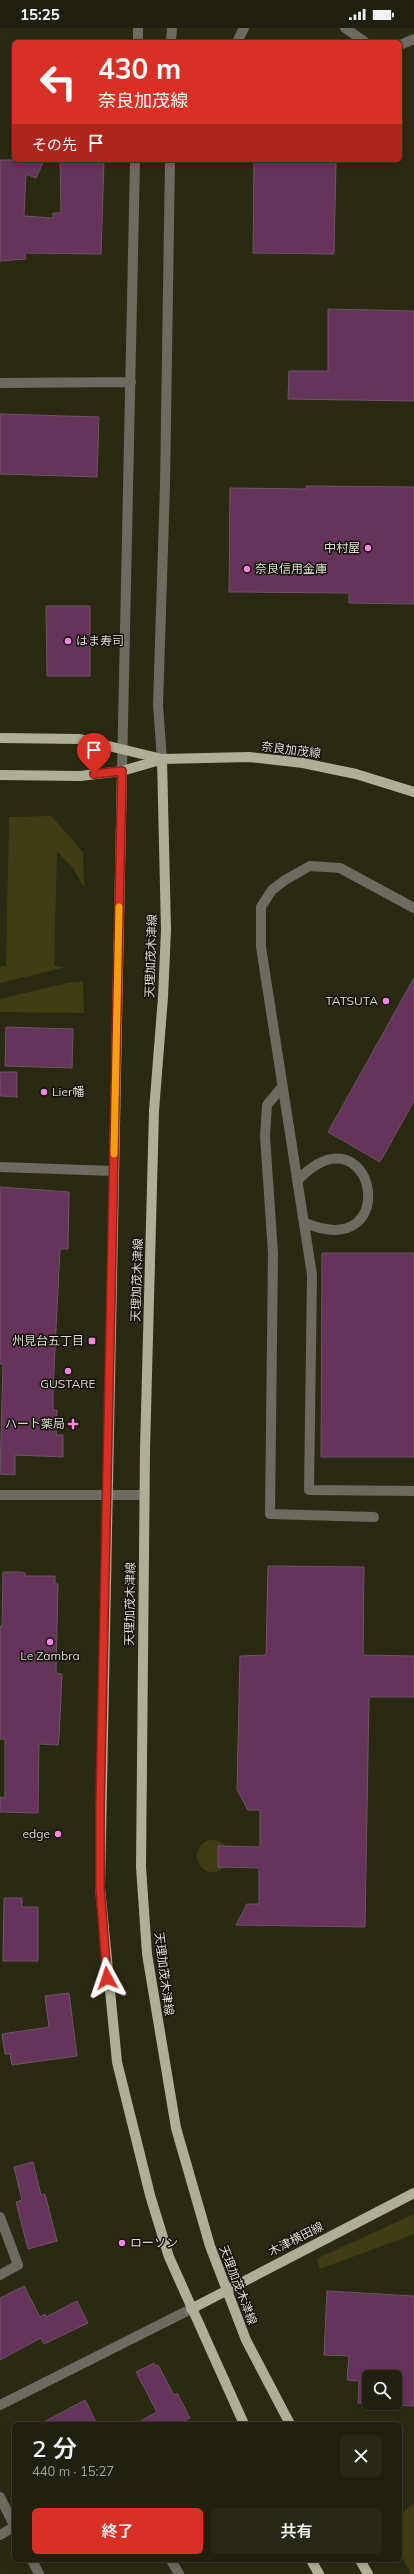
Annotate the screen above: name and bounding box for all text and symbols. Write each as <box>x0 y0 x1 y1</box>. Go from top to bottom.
text: 15:25 <box>20 5 60 24</box>
text: 430 m <box>98 51 181 86</box>
icon: left <box>32 56 84 108</box>
text: 奈良加茂線 <box>98 89 188 112</box>
icon: arrive <box>85 132 107 154</box>
text: その先 <box>32 135 77 154</box>
place label: 中村屋 <box>324 540 360 555</box>
marker: 中村屋 <box>363 543 373 553</box>
place label: 奈良信用金庫 <box>255 561 327 576</box>
marker: 奈良信用金庫 <box>242 564 252 574</box>
place label: はま寿司 <box>76 633 124 648</box>
marker: はま寿司 <box>63 636 73 646</box>
pin <box>77 733 111 774</box>
street label: 奈良加茂線 <box>260 738 322 761</box>
icon: arrive <box>83 739 105 761</box>
street label: 天理加茂木津線 <box>142 914 159 998</box>
place label: TATSUTA <box>325 993 378 1008</box>
marker: TATSUTA <box>381 996 391 1006</box>
place label: Lier幡 <box>52 1084 84 1099</box>
marker: Lier幡 <box>39 1087 49 1097</box>
street label: 天理加茂木津線 <box>128 1238 145 1322</box>
place label: 州見台五丁目 <box>12 1333 84 1348</box>
marker: 州見台五丁目 <box>87 1336 97 1346</box>
marker: GUSTARE <box>63 1366 73 1376</box>
place label: GUSTARE <box>40 1376 96 1391</box>
place label: ハート薬局 <box>5 1416 65 1431</box>
marker: ハート薬局 <box>68 1419 78 1429</box>
street label: 天理加茂木津線 <box>121 1562 138 1646</box>
marker: Le Zambra <box>45 1637 55 1647</box>
place label: Le Zambra <box>20 1648 80 1663</box>
place label: edge <box>23 1826 50 1841</box>
marker: edge <box>53 1829 63 1839</box>
street label: 天理加茂木津線 <box>152 1931 177 2017</box>
position arrow <box>86 1957 128 1999</box>
street label: 木津横田線 <box>266 2218 326 2259</box>
place label: ローソン <box>130 2235 178 2250</box>
marker: ローソン <box>117 2238 127 2248</box>
street label: 天理加茂木津線 <box>216 2243 261 2327</box>
map controls <box>362 2370 402 2410</box>
button: search <box>362 2370 402 2410</box>
text: 2 分 <box>32 2433 77 2463</box>
button: close <box>340 2435 382 2477</box>
text: 440 m · 15:27 <box>32 2463 114 2479</box>
button: 終了 <box>32 2508 203 2554</box>
button: 共有 <box>211 2508 382 2554</box>

